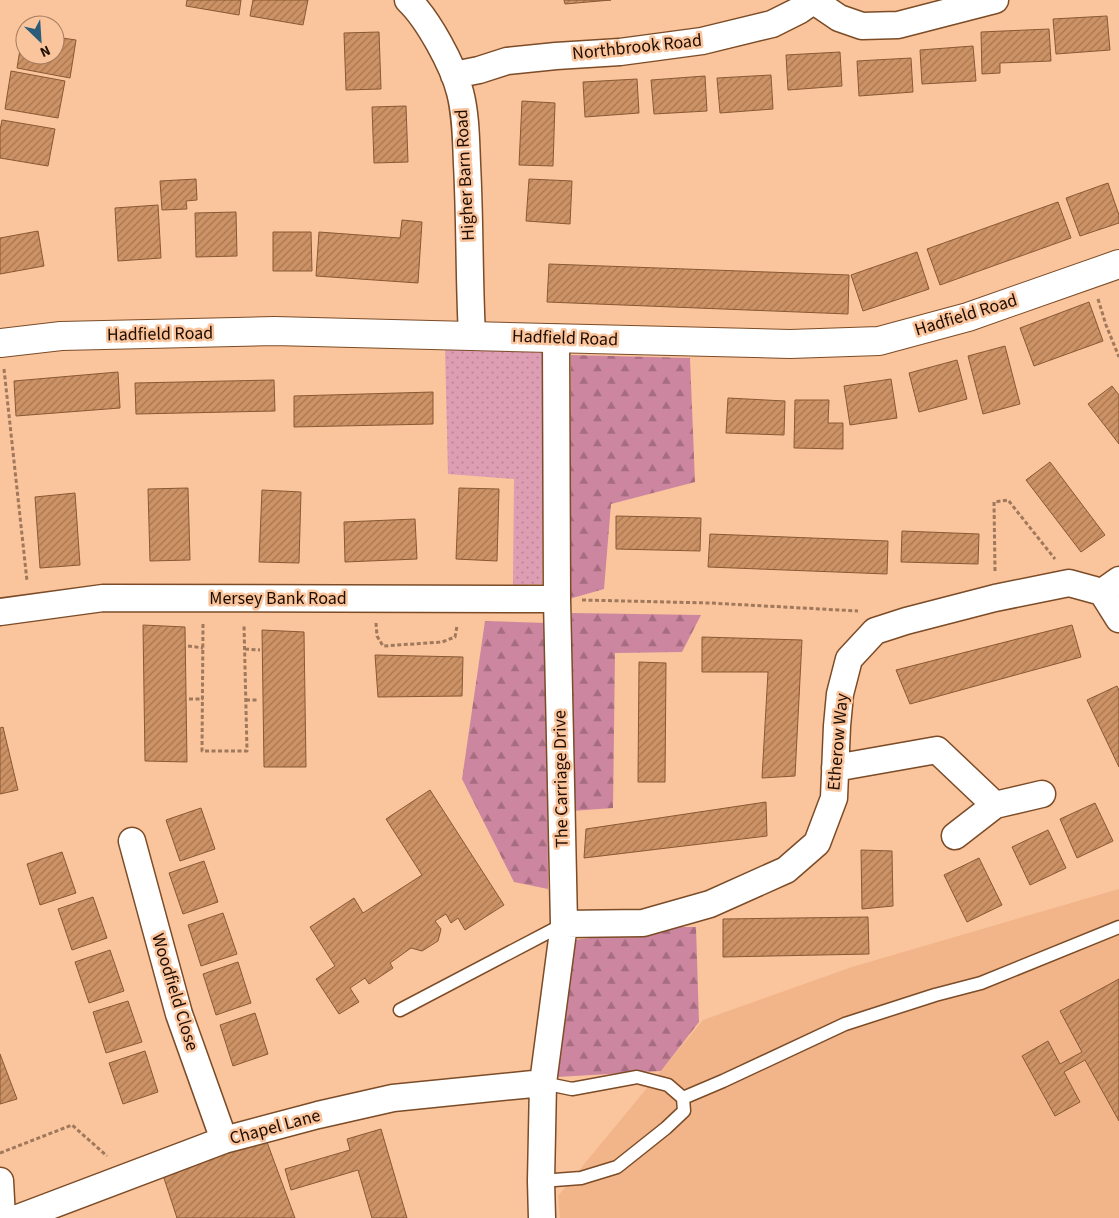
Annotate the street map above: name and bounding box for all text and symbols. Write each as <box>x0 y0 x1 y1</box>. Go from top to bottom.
north arrow <box>15 15 65 65</box>
street label: Northbrook Road <box>571 28 703 66</box>
text: N <box>37 40 54 62</box>
street label: Higher Barn Road <box>449 109 481 241</box>
street label: Hadfield Road <box>912 288 1020 342</box>
street label: Hadfield Road <box>107 321 213 347</box>
street label: Hadfield Road <box>511 324 619 352</box>
street label: Mersey Bank Road <box>209 586 347 611</box>
street label: Etherow Way <box>821 692 855 792</box>
street label: The Carriage Drive <box>547 710 575 848</box>
street label: Woodfield Close <box>145 930 205 1054</box>
street label: Chapel Lane <box>227 1103 323 1151</box>

